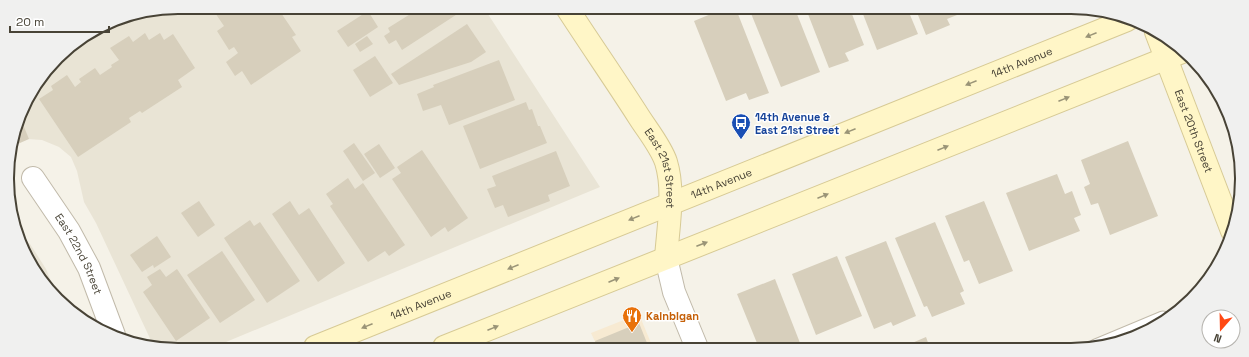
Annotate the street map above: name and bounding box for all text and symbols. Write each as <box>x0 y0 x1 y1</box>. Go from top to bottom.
scale bar <box>10 8 109 34</box>
text: 20 m <box>16 14 44 30</box>
one-way arrow <box>1085 32 1097 38</box>
street label: 14th Avenue <box>989 44 1055 81</box>
one-way arrow <box>965 80 976 86</box>
street label: East 20th Street <box>1172 87 1216 175</box>
one-way arrow <box>1059 96 1071 102</box>
place label: 14th Avenue & East 21st Street <box>755 110 839 137</box>
bus stop icon: 14th Avenue & East 21st Street <box>730 112 752 140</box>
street label: East 21st Street <box>642 125 678 209</box>
one-way arrow <box>843 129 855 135</box>
one-way arrow <box>938 144 950 150</box>
street label: 14th Avenue <box>689 165 754 202</box>
one-way arrow <box>817 192 829 198</box>
street label: East 22nd Street <box>52 211 105 296</box>
one-way arrow <box>627 216 639 222</box>
one-way arrow <box>697 241 709 247</box>
one-way arrow <box>508 264 519 270</box>
one-way arrow <box>609 276 621 282</box>
street label: 14th Avenue <box>388 286 453 323</box>
restaurant icon: Kainbigan <box>621 305 643 333</box>
place label: Kainbigan <box>646 309 699 323</box>
north arrow <box>1201 309 1241 349</box>
one-way arrow <box>360 324 372 330</box>
one-way arrow <box>488 324 500 330</box>
text: N <box>1212 331 1223 346</box>

